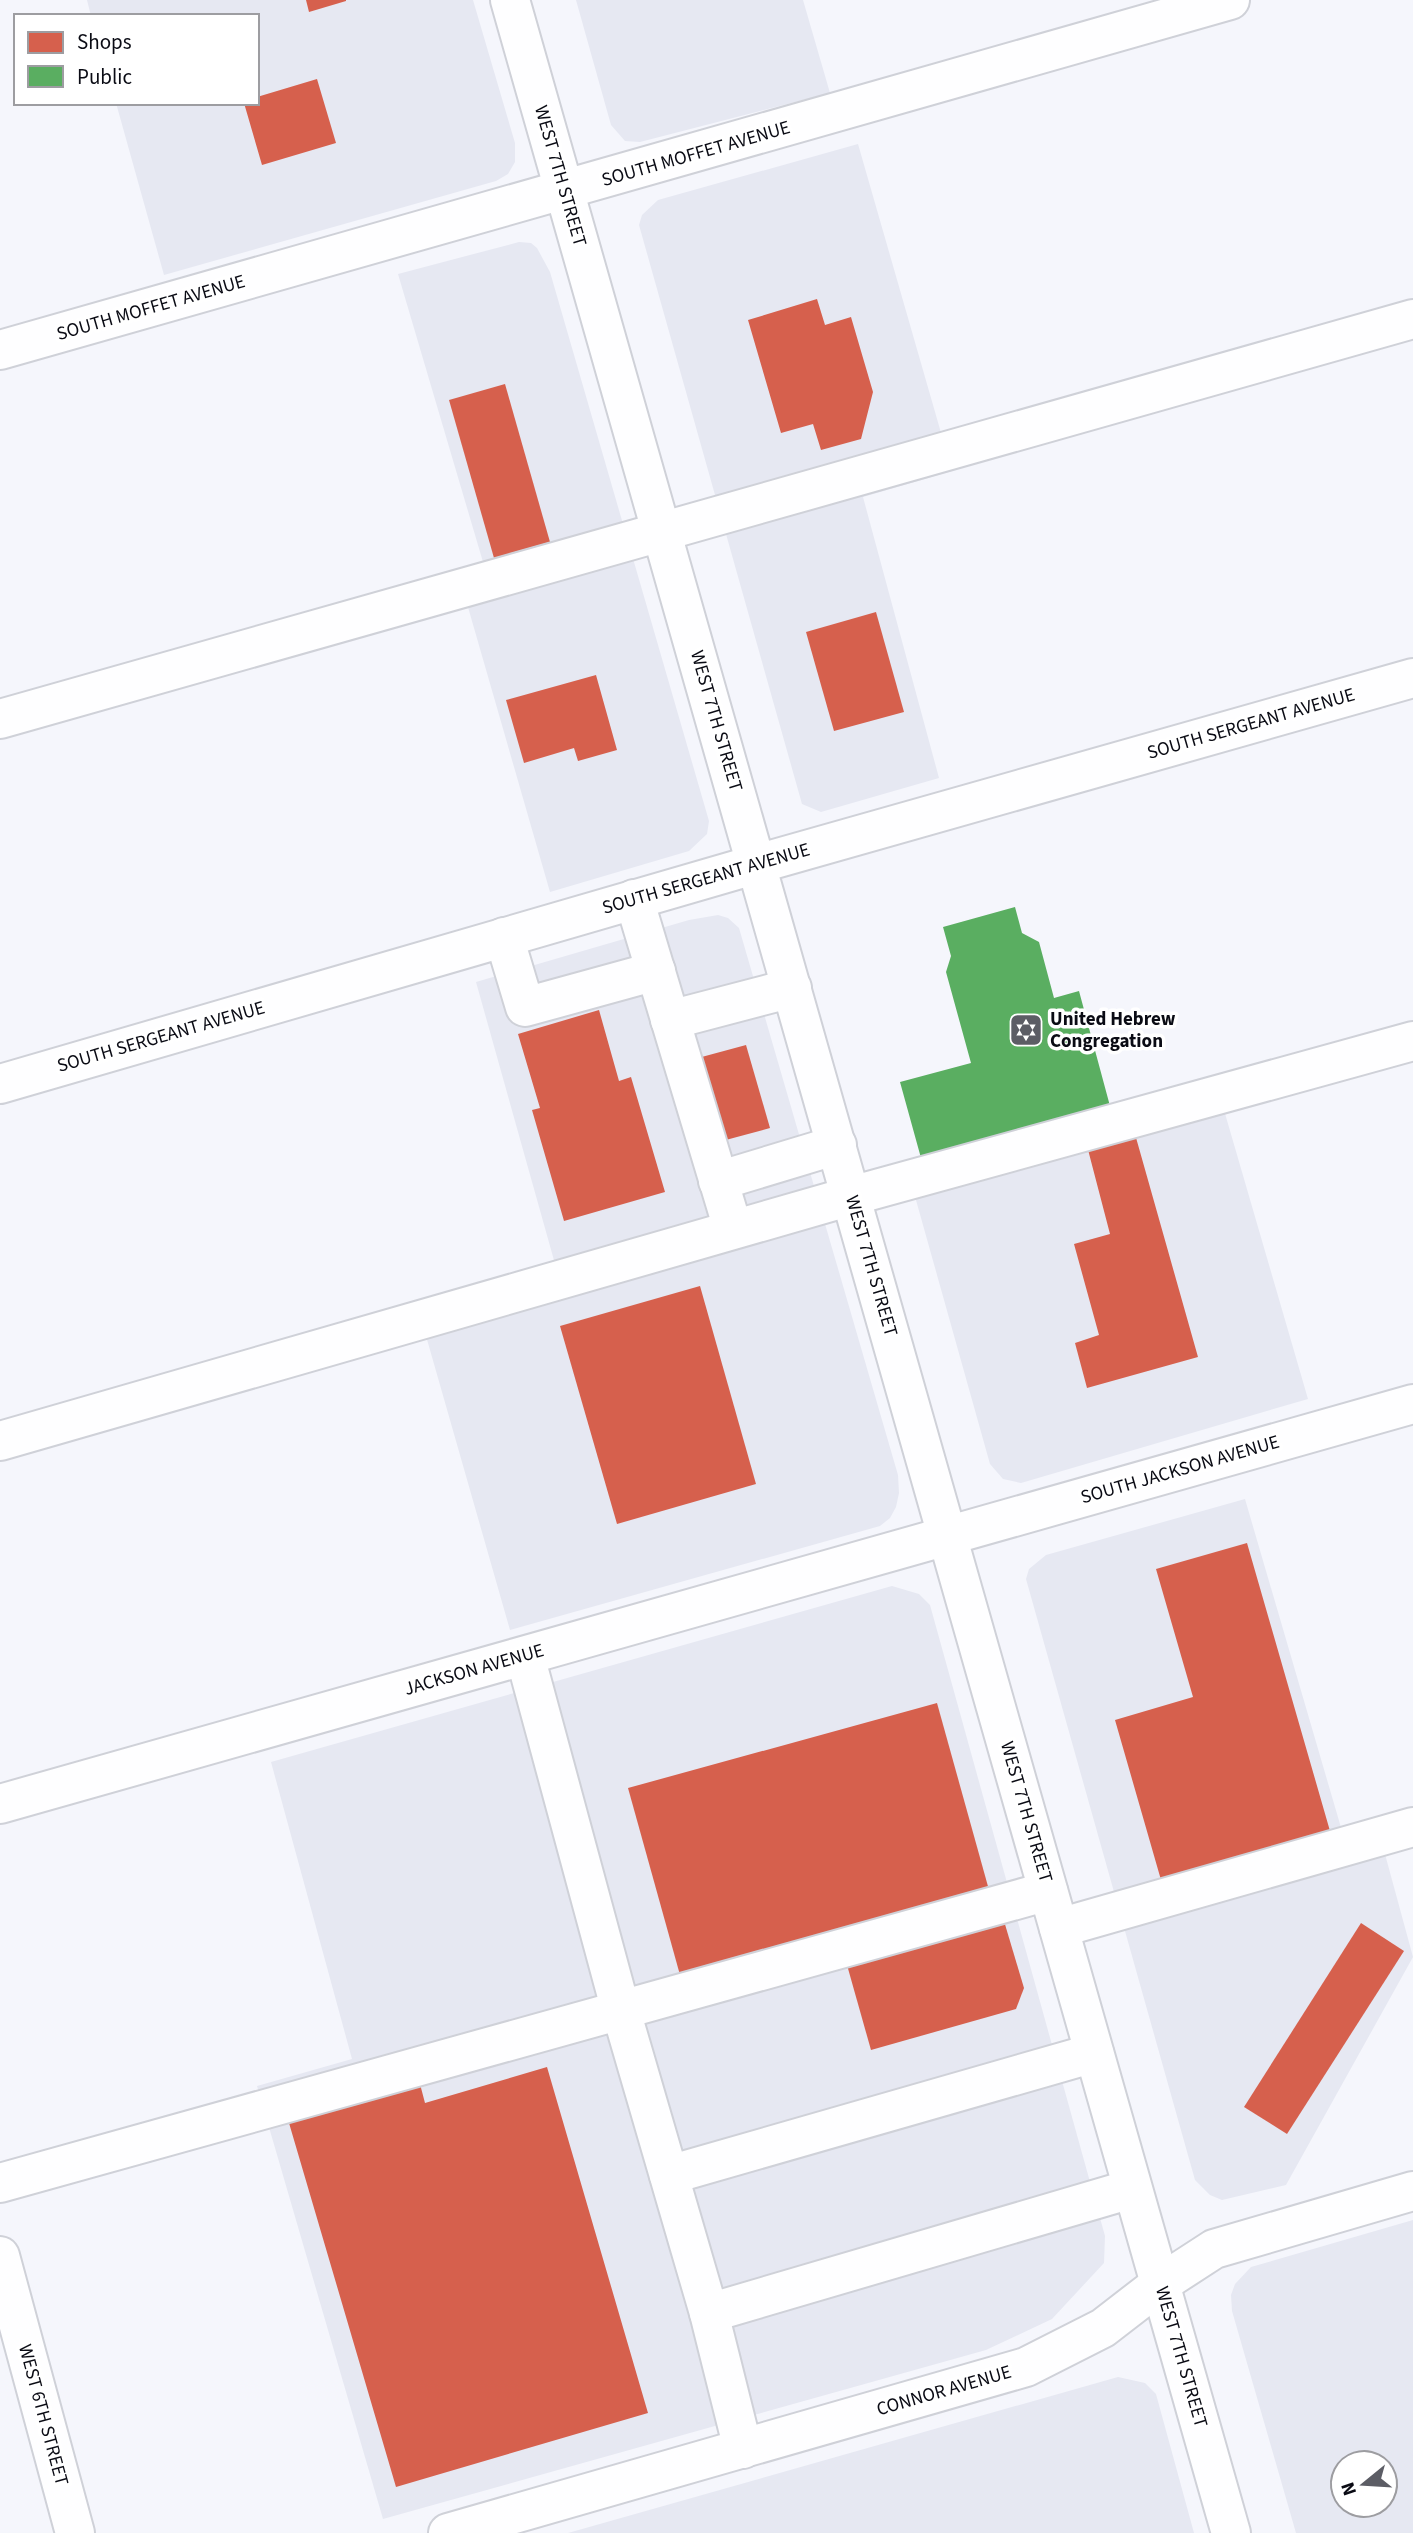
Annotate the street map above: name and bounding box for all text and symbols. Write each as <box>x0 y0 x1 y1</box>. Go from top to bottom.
legend <box>14 14 259 105</box>
text: Shops <box>77 27 132 57</box>
text: Public <box>77 62 132 92</box>
street label: WEST 7TH STREET <box>527 102 593 250</box>
street label: SOUTH MOFFET AVENUE <box>599 114 793 194</box>
street label: SOUTH MOFFET AVENUE <box>54 268 248 348</box>
street label: WEST 7TH STREET <box>683 647 749 795</box>
street label: SOUTH SERGEANT AVENUE <box>1144 681 1358 767</box>
street label: SOUTH SERGEANT AVENUE <box>599 836 813 922</box>
street label: SOUTH SERGEANT AVENUE <box>54 994 268 1080</box>
place label: United Hebrew Congregation <box>1050 1006 1176 1055</box>
synagogue icon: United Hebrew Congregation <box>1007 1011 1045 1049</box>
street label: WEST 7TH STREET <box>838 1192 904 1340</box>
street label: SOUTH JACKSON AVENUE <box>1077 1429 1283 1511</box>
street label: JACKSON AVENUE <box>401 1637 547 1703</box>
street label: WEST 7TH STREET <box>993 1738 1059 1886</box>
street label: WEST 7TH STREET <box>1148 2283 1214 2431</box>
street label: WEST 6TH STREET <box>11 2341 75 2489</box>
street label: CONNOR AVENUE <box>873 2359 1015 2423</box>
north arrow <box>1329 2449 1399 2519</box>
text: N <box>1334 2479 1364 2499</box>

